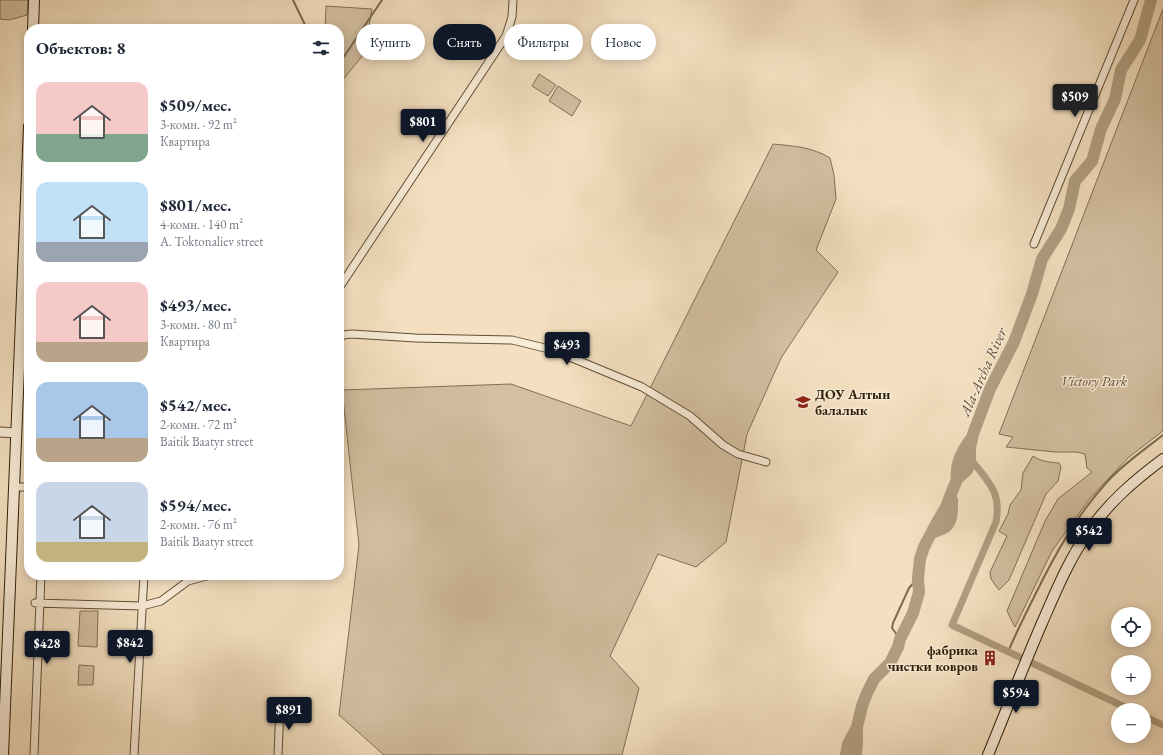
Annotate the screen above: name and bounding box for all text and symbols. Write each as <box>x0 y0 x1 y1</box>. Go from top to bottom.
chip: Купить <box>356 24 425 60</box>
chip: Снять <box>433 24 496 60</box>
chip: Фильтры <box>504 24 583 60</box>
chip: Новое <box>591 24 656 60</box>
text: Объектов: 8 <box>36 37 126 59</box>
icon: filters <box>310 37 332 59</box>
pin: $509 <box>1051 84 1099 118</box>
text: $509 <box>1062 88 1088 105</box>
text: $509/мес. <box>160 94 231 116</box>
icon: home <box>68 98 116 146</box>
pin: $801 <box>399 109 447 143</box>
text: $801 <box>410 113 436 130</box>
text: 3-комн. · 92 m² <box>160 116 237 133</box>
text: Квартира <box>160 133 210 150</box>
text: $801/мес. <box>160 194 231 216</box>
icon: home <box>68 198 116 246</box>
text: 4-комн. · 140 m² <box>160 216 243 233</box>
text: A. Toktonaliev street <box>160 233 263 250</box>
text: $493/мес. <box>160 294 231 316</box>
icon: home <box>68 298 116 346</box>
text: 3-комн. · 80 m² <box>160 316 237 333</box>
water label: Ala-Archa River <box>954 324 1011 420</box>
pin: $493 <box>543 332 591 366</box>
text: Квартира <box>160 333 210 350</box>
text: $493 <box>554 336 580 353</box>
park label: Victory Park <box>1061 372 1128 390</box>
place label: ДОУ Алтын балалык <box>815 385 890 419</box>
school or university icon: ДОУ Алтын балалык <box>794 393 812 411</box>
text: $542/мес. <box>160 394 231 416</box>
icon: home <box>68 398 116 446</box>
text: 2-комн. · 72 m² <box>160 416 237 433</box>
text: Baitik Baatyr street <box>160 433 253 450</box>
text: $594/мес. <box>160 494 231 516</box>
icon: home <box>68 498 116 546</box>
text: 2-комн. · 76 m² <box>160 516 237 533</box>
pin: $542 <box>1065 518 1113 552</box>
text: $542 <box>1076 522 1102 539</box>
text: Baitik Baatyr street <box>160 533 253 550</box>
map controls <box>1111 607 1151 743</box>
button: locate <box>1111 607 1151 647</box>
pin: $842 <box>106 630 154 664</box>
pin: $428 <box>23 631 71 665</box>
text: $842 <box>117 634 143 651</box>
text: $428 <box>34 635 60 652</box>
place label: фабрика чистки ковров <box>888 641 979 675</box>
building icon: фабрика чистки ковров <box>981 649 999 667</box>
button: + <box>1111 655 1151 695</box>
pin: $594 <box>992 680 1040 714</box>
text: $594 <box>1003 684 1029 701</box>
pin: $891 <box>265 697 313 731</box>
text: $891 <box>276 701 302 718</box>
button: − <box>1111 703 1151 743</box>

